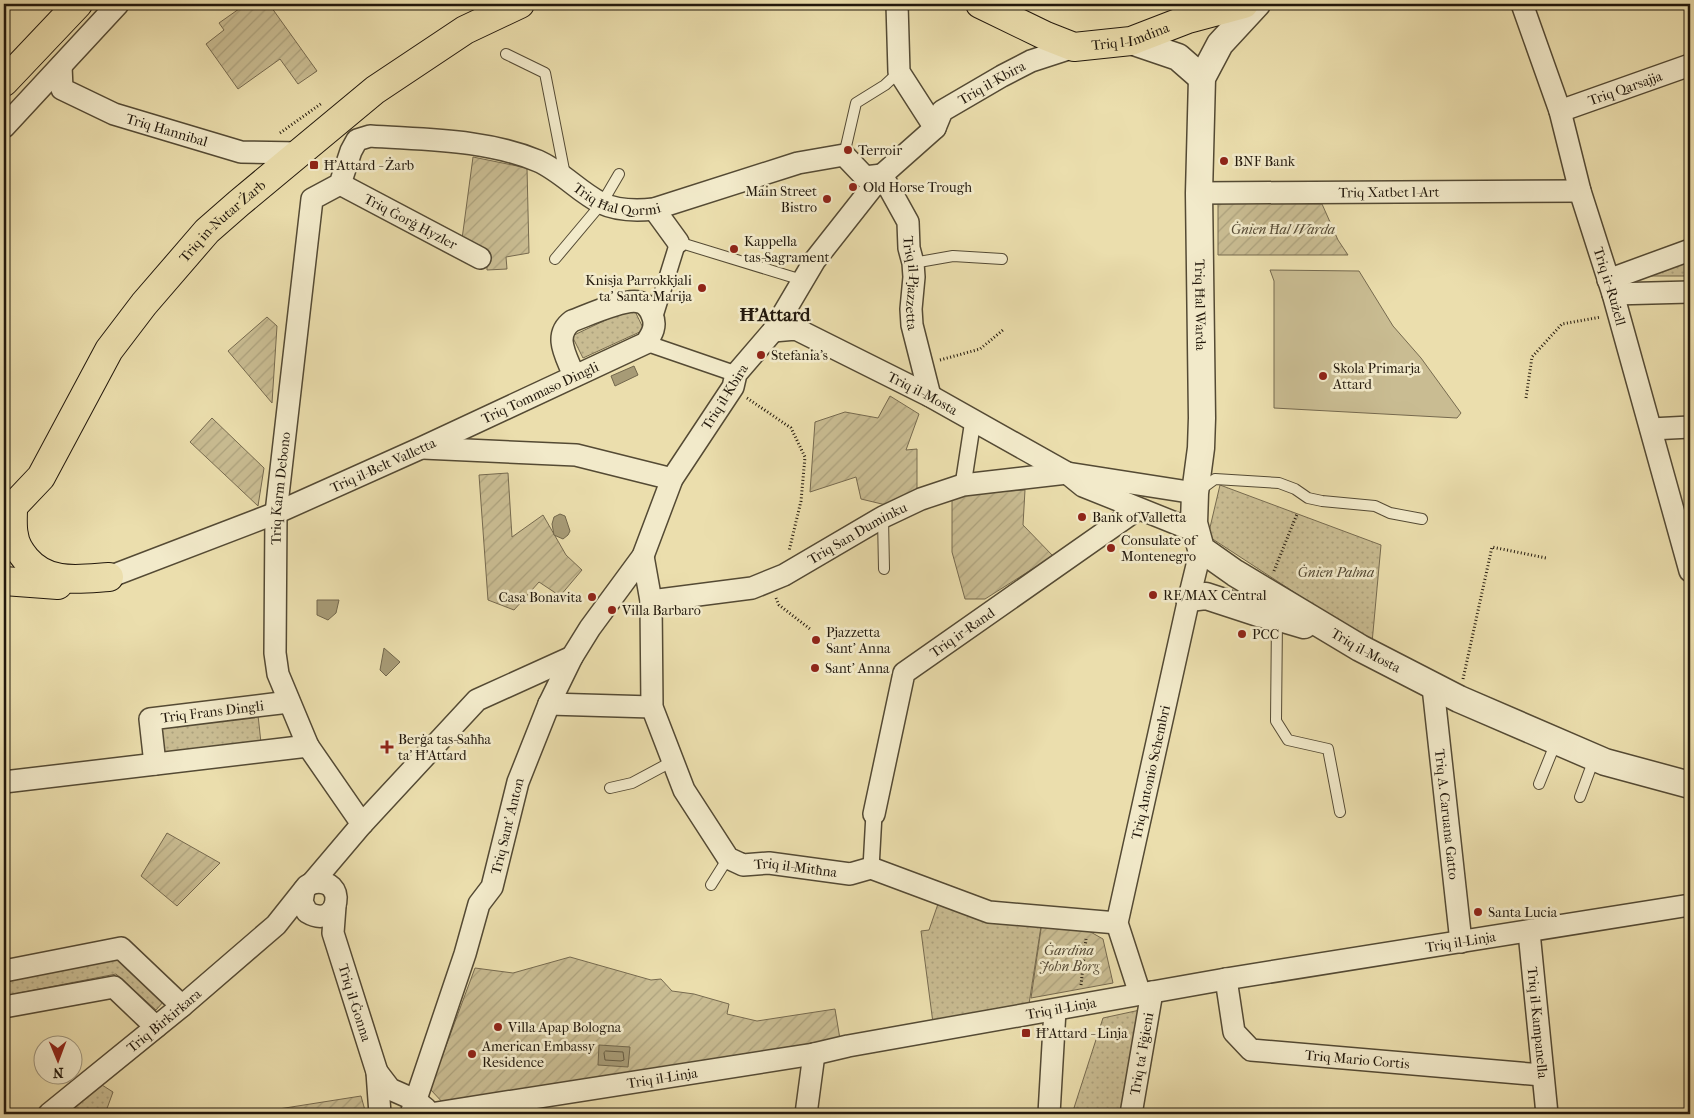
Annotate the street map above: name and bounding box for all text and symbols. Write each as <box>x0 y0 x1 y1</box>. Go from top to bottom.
street label: Triq l-Imdina <box>1091 18 1172 54</box>
street label: Triq il-Kbira <box>955 57 1029 108</box>
street label: Triq Qarsajja <box>1586 67 1665 109</box>
street label: Triq Hannibal <box>124 110 210 150</box>
place label: Terroir <box>858 142 902 159</box>
marker: Terroir <box>842 144 854 156</box>
place label: BNF Bank <box>1234 153 1296 170</box>
marker: BNF Bank <box>1218 155 1230 167</box>
place label: Ħ'Attard - Żarb <box>324 157 414 174</box>
marker: Ħ'Attard - Żarb <box>308 159 320 171</box>
street label: Triq in-Nutar Żarb <box>175 176 269 266</box>
street label: Triq Ħal Qormi <box>570 179 663 219</box>
place label: Old Horse Trough <box>863 179 972 196</box>
marker: Old Horse Trough <box>847 181 859 193</box>
place label: Main Street Bistro <box>746 183 817 216</box>
street label: Triq Xatbet l-Art <box>1338 183 1440 201</box>
street label: Triq Ġorġ Hyzler <box>361 190 460 253</box>
marker: Main Street Bistro <box>821 193 833 205</box>
park label: Ġnien Ħal Warda <box>1231 221 1335 238</box>
place label: Kappella tas-Sagrament <box>744 233 830 266</box>
street label: Triq il-Pjazzetta <box>900 236 923 332</box>
marker: Kappella tas-Sagrament <box>728 243 740 255</box>
street label: Triq ir-Rużell <box>1590 245 1630 328</box>
street label: Triq Ħal Warda <box>1191 259 1210 351</box>
place label: Knisja Parrokkjali ta' Santa Marija <box>585 272 693 305</box>
marker: Knisja Parrokkjali ta' Santa Marija <box>696 282 708 294</box>
district label: Ħ'Attard <box>740 304 811 326</box>
place label: Stefania's <box>771 347 828 364</box>
marker: Stefania's <box>755 349 767 361</box>
street label: Triq Tommaso Dingli <box>479 358 601 427</box>
place label: Skola Primarja Attard <box>1332 360 1421 393</box>
street label: Triq il-Kbira <box>698 361 752 433</box>
street label: Triq il-Mosta <box>885 368 961 419</box>
marker: Skola Primarja Attard <box>1317 370 1329 382</box>
street label: Triq Karm Debono <box>267 431 294 545</box>
street label: Triq il-Belt Valletta <box>327 434 439 496</box>
street label: Triq San Duminku <box>805 498 910 568</box>
place label: Bank of Valletta <box>1092 509 1187 526</box>
marker: Bank of Valletta <box>1076 511 1088 523</box>
place label: Consulate of Montenegro <box>1121 532 1199 565</box>
marker: Consulate of Montenegro <box>1105 542 1117 554</box>
park label: Ġnien Palma <box>1298 564 1374 581</box>
place label: RE/MAX Central <box>1163 587 1267 604</box>
place label: Casa Bonavita <box>498 589 583 606</box>
marker: RE/MAX Central <box>1147 589 1159 601</box>
marker: Casa Bonavita <box>586 591 598 603</box>
place label: Villa Barbaro <box>621 602 701 619</box>
marker: Villa Barbaro <box>606 604 618 616</box>
street label: Triq ir-Rand <box>926 604 998 661</box>
place label: Pjazzetta Sant' Anna <box>826 624 891 657</box>
street label: Triq il-Mosta <box>1328 624 1404 676</box>
place label: PCC <box>1252 626 1279 643</box>
marker: PCC <box>1236 628 1248 640</box>
marker: Pjazzetta Sant' Anna <box>810 634 822 646</box>
place label: Sant' Anna <box>825 660 890 677</box>
marker: Sant' Anna <box>809 662 821 674</box>
street label: Triq Frans Dingli <box>160 697 265 726</box>
street label: Triq Antonio Schembri <box>1127 703 1174 841</box>
place label: Berġa tas-Saħħa ta' Ħ'Attard <box>398 731 491 764</box>
marker: Berġa tas-Saħħa ta' Ħ'Attard <box>380 740 394 754</box>
street label: Triq A. Caruana Gatto <box>1431 748 1463 880</box>
street label: Triq Sant' Anton <box>487 776 527 876</box>
street label: Triq il-Mitħna <box>753 854 839 881</box>
place label: Santa Lucia <box>1488 904 1558 921</box>
marker: Santa Lucia <box>1472 906 1484 918</box>
street label: Triq il-Linja <box>1424 928 1498 956</box>
park label: Ġardina John Borg <box>1039 942 1100 975</box>
street label: Triq il-Ġonna <box>335 962 375 1044</box>
street label: Triq il-Kampanella <box>1524 966 1552 1080</box>
street label: Triq Birkirkara <box>123 985 205 1056</box>
street label: Triq il-Linja <box>1025 994 1098 1023</box>
street label: Triq ta' Fġieni <box>1126 1011 1157 1097</box>
place label: Villa Apap Bologna <box>507 1019 622 1036</box>
marker: Villa Apap Bologna <box>492 1021 504 1033</box>
place label: Ħ'Attard - Linja <box>1036 1025 1128 1042</box>
marker: Ħ'Attard - Linja <box>1020 1027 1032 1039</box>
north arrow <box>32 1036 82 1086</box>
place label: American Embassy Residence <box>481 1038 596 1071</box>
street label: Triq Mario Cortis <box>1304 1046 1410 1072</box>
marker: American Embassy Residence <box>466 1048 478 1060</box>
text: N <box>52 1064 64 1081</box>
street label: Triq il-Linja <box>626 1064 699 1092</box>

